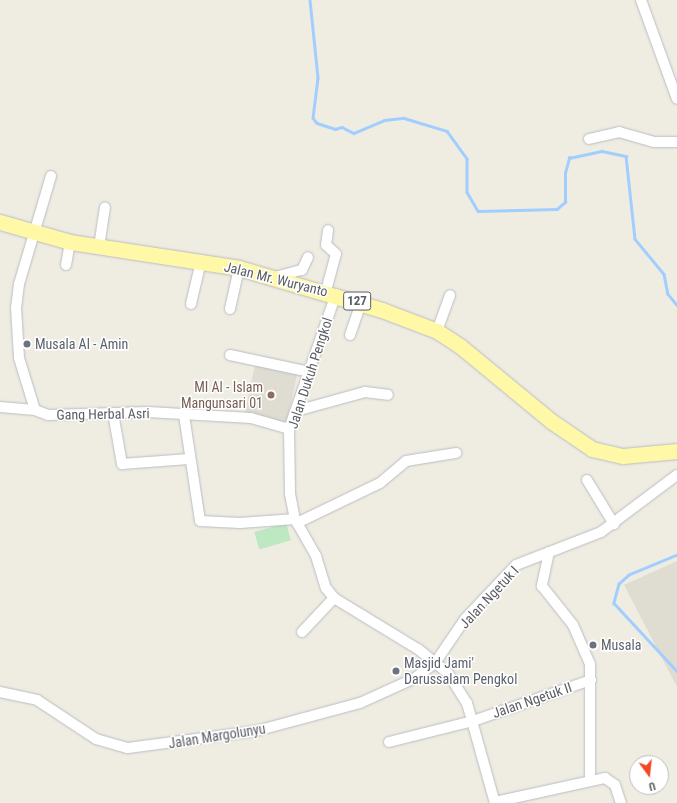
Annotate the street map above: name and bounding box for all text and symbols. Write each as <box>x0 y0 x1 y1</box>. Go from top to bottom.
street label: Jalan Mr. Wuryanto <box>222 258 330 300</box>
road number: 127 <box>343 290 371 312</box>
street label: Jalan Dukuh Pengkol <box>284 315 336 431</box>
place label: Musala Al - Amin <box>35 336 128 352</box>
marker: Musala Al - Amin <box>22 339 32 349</box>
place label: MI Al - Islam Mangunsari 01 <box>181 379 263 412</box>
marker: MI Al - Islam Mangunsari 01 <box>266 390 276 400</box>
street label: Gang Herbal Asri <box>56 405 150 423</box>
street label: Jalan Ngetuk I <box>456 562 522 632</box>
place label: Musala <box>601 637 641 653</box>
marker: Musala <box>588 640 598 650</box>
place label: Masjid Jami' Darussalam Pengkol <box>404 655 517 688</box>
marker: Masjid Jami' Darussalam Pengkol <box>391 666 401 676</box>
street label: Jalan Ngetuk II <box>490 679 574 721</box>
street label: Jalan Margolunyu <box>167 720 267 752</box>
north arrow <box>629 755 669 795</box>
text: U <box>647 779 657 793</box>

